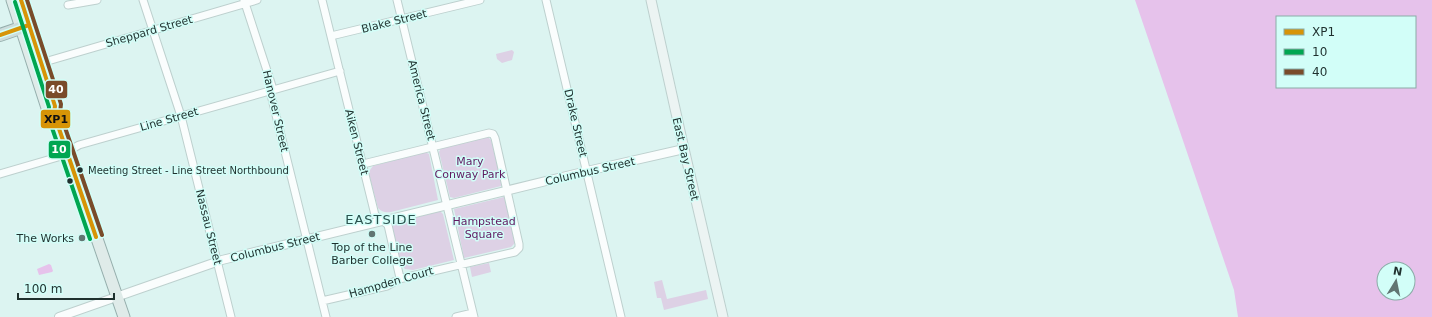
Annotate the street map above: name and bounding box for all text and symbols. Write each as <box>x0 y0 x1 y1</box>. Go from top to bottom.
street label: Blake Street <box>360 7 429 36</box>
street label: Sheppard Street <box>104 13 195 50</box>
legend <box>1276 16 1416 88</box>
text: XP1 <box>1312 25 1335 39</box>
text: 10 <box>1312 45 1327 59</box>
street label: America Street <box>405 59 438 142</box>
text: 40 <box>1312 65 1327 79</box>
street label: Hanover Street <box>260 69 291 154</box>
line badge: 40 <box>45 80 68 99</box>
text: 40 <box>48 83 64 96</box>
street label: Drake Street <box>561 88 590 159</box>
street label: Line Street <box>139 105 200 134</box>
street label: Aiken Street <box>342 108 371 177</box>
line badge: XP1 <box>40 109 71 129</box>
text: XP1 <box>44 113 68 126</box>
street label: East Bay Street <box>670 116 702 203</box>
line badge: 10 <box>48 140 71 159</box>
text: 10 <box>51 143 67 156</box>
park label: Mary Conway Park <box>435 155 506 181</box>
street label: Columbus Street <box>544 155 637 188</box>
marker: Meeting Street - Line Street Northbound <box>75 165 85 175</box>
place label: Meeting Street - Line Street Northbound <box>88 165 289 176</box>
unlabelled marker <box>65 176 75 186</box>
street label: Nassau Street <box>193 188 224 267</box>
district label: EASTSIDE <box>345 212 417 227</box>
park label: Hampstead Square <box>452 215 516 241</box>
marker: Top of the Line Barber College <box>367 229 377 239</box>
street label: Columbus Street <box>229 230 322 265</box>
place label: The Works <box>15 232 74 245</box>
marker: The Works <box>77 233 87 243</box>
place label: Top of the Line Barber College <box>331 241 413 267</box>
north arrow <box>1376 261 1416 301</box>
street label: Hampden Court <box>347 264 435 301</box>
text: N <box>1392 264 1403 279</box>
scale bar <box>18 275 114 301</box>
text: 100 m <box>24 282 62 296</box>

